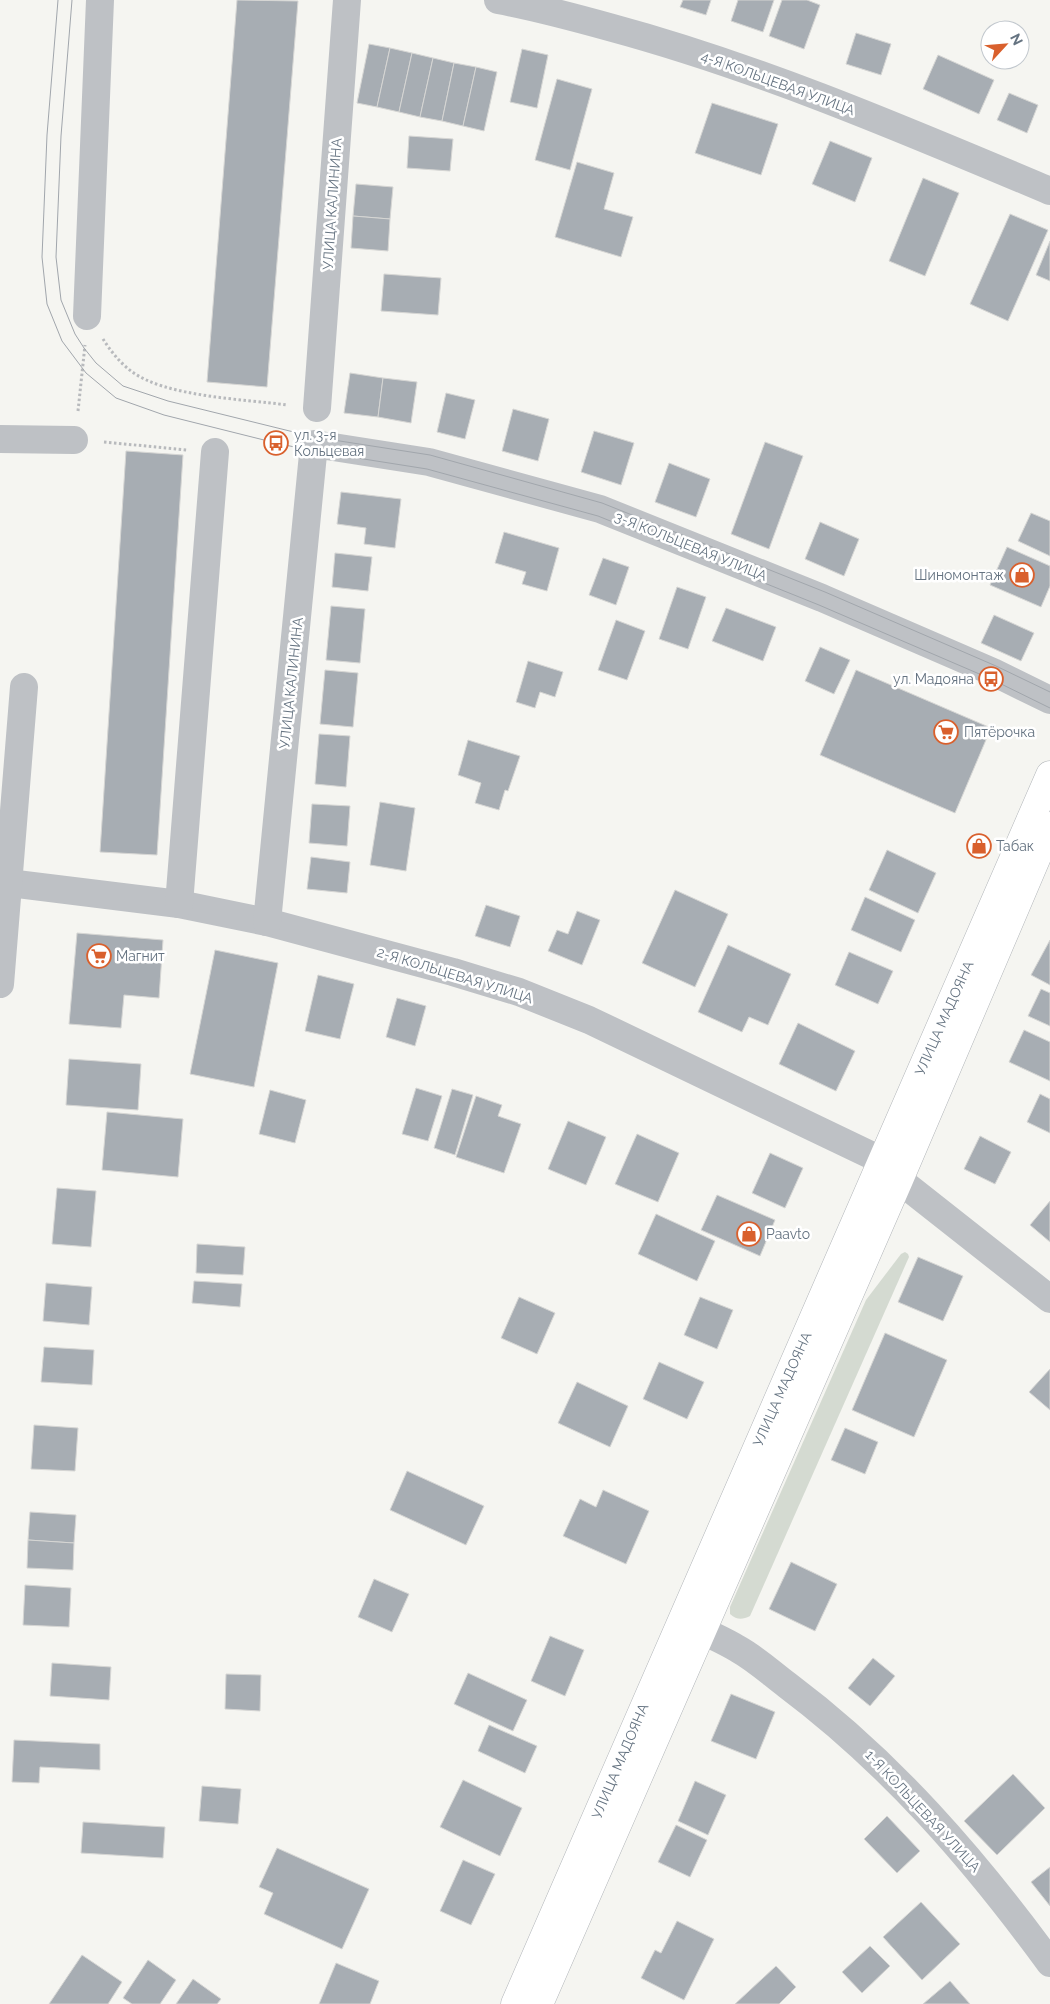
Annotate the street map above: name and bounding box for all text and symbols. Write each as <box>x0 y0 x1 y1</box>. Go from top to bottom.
north arrow <box>980 20 1030 70</box>
text: N <box>1007 31 1026 48</box>
street label: 4-Я КОЛЬЦЕВАЯ УЛИЦА <box>699 48 858 119</box>
street label: УЛИЦА КАЛИНИНА <box>319 137 345 271</box>
place label: ул. 3-я Кольцевая <box>294 427 364 459</box>
bus stop icon: ул. 3-я Кольцевая <box>263 430 289 456</box>
street label: 3-Я КОЛЬЦЕВАЯ УЛИЦА <box>613 508 770 584</box>
shop icon: Шиномонтаж <box>1009 562 1035 588</box>
place label: Шиномонтаж <box>914 567 1004 583</box>
street label: УЛИЦА КАЛИНИНА <box>276 616 306 750</box>
bus stop icon: ул. Мадояна <box>978 666 1004 692</box>
place label: ул. Мадояна <box>893 671 974 687</box>
supermarket icon: Пятёрочка <box>933 719 959 745</box>
place label: Пятёрочка <box>964 724 1035 740</box>
shop icon: Табак <box>966 833 992 859</box>
place label: Табак <box>996 838 1034 854</box>
supermarket icon: Магнит <box>86 943 112 969</box>
street label: 2-Я КОЛЬЦЕВАЯ УЛИЦА <box>375 944 535 1007</box>
place label: Магнит <box>116 948 165 964</box>
street label: УЛИЦА МАДОЯНА <box>912 958 977 1078</box>
shop icon: Paavto <box>736 1221 762 1247</box>
place label: Paavto <box>766 1226 810 1242</box>
street label: УЛИЦА МАДОЯНА <box>750 1329 815 1449</box>
street label: УЛИЦА МАДОЯНА <box>588 1700 652 1821</box>
street label: 1-Я КОЛЬЦЕВАЯ УЛИЦА <box>862 1747 984 1876</box>

